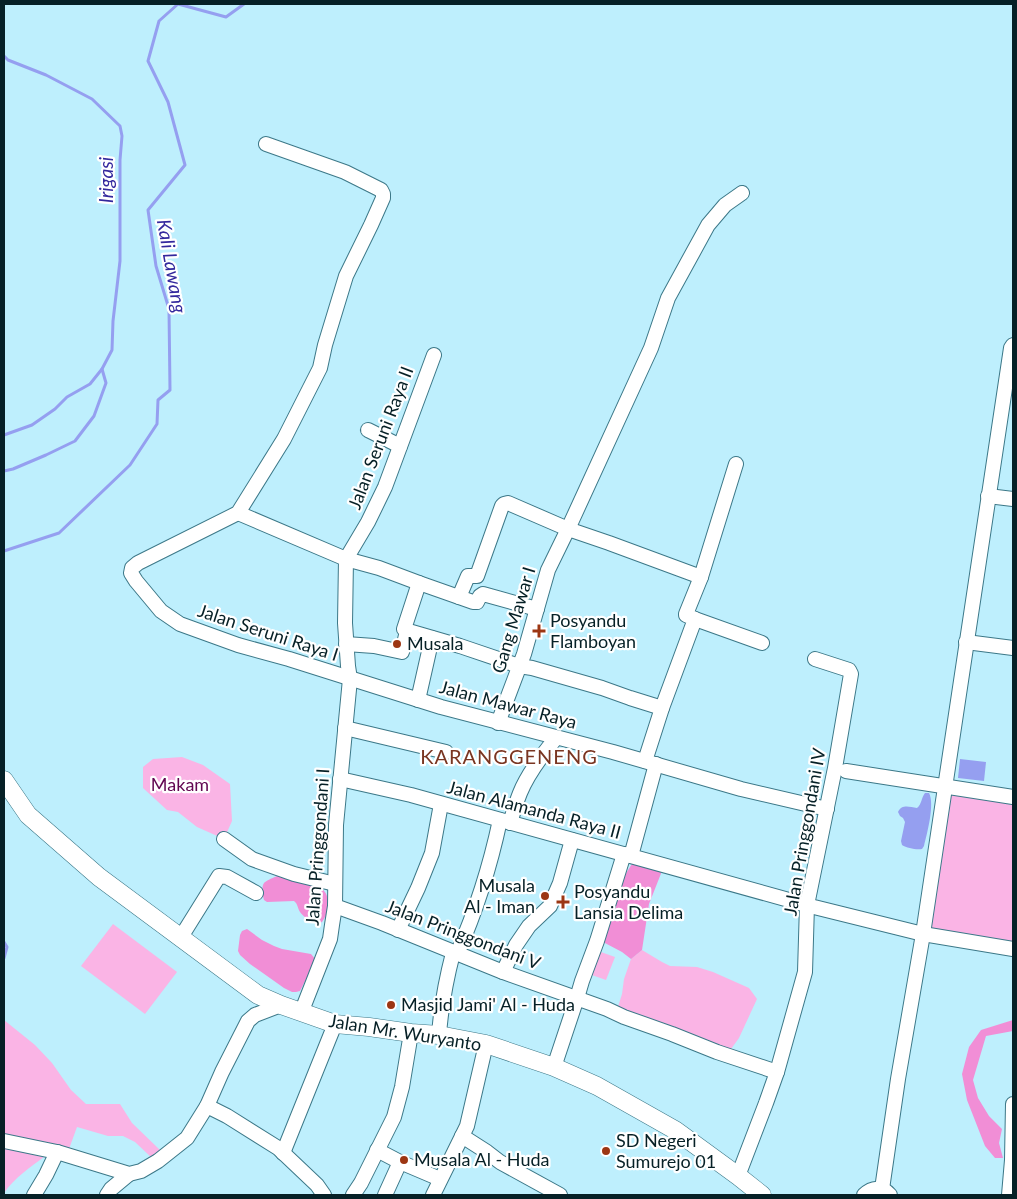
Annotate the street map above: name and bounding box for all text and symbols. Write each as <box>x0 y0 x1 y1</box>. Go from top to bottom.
water label: Irigasi <box>94 156 117 203</box>
water label: Kali Lawang <box>153 217 192 315</box>
street label: Jalan Seruni Raya II <box>343 363 417 512</box>
street label: Gang Mawar I <box>486 564 540 676</box>
street label: Jalan Seruni Raya I <box>195 599 341 665</box>
place label: Posyandu Flamboyan <box>550 609 636 652</box>
marker: Posyandu Flamboyan <box>532 624 546 638</box>
place label: Musala <box>407 632 464 654</box>
marker: Musala <box>391 638 403 650</box>
street label: Jalan Mawar Raya <box>437 675 579 733</box>
district label: KARANGGENENG <box>420 744 598 768</box>
street label: Jalan Pringgondani IV <box>778 746 830 917</box>
street label: Jalan Pringgondani I <box>301 768 333 926</box>
park label: Makam <box>151 773 209 795</box>
street label: Jalan Alamanda Raya II <box>445 775 623 843</box>
place label: Musala Al - Iman <box>464 874 535 917</box>
place label: Posyandu Lansia Delima <box>574 880 683 923</box>
marker: Musala Al - Iman <box>539 890 551 902</box>
street label: Jalan Pringgondani V <box>383 894 545 974</box>
marker: Posyandu Lansia Delima <box>556 895 570 909</box>
place label: Masjid Jami' Al - Huda <box>401 993 575 1015</box>
marker: Masjid Jami' Al - Huda <box>385 999 397 1011</box>
street label: Jalan Mr. Wuryanto <box>327 1009 483 1055</box>
place label: SD Negeri Sumurejo 01 <box>616 1129 716 1172</box>
marker: SD Negeri Sumurejo 01 <box>600 1145 612 1157</box>
place label: Musala Al - Huda <box>414 1148 549 1170</box>
marker: Musala Al - Huda <box>398 1154 410 1166</box>

